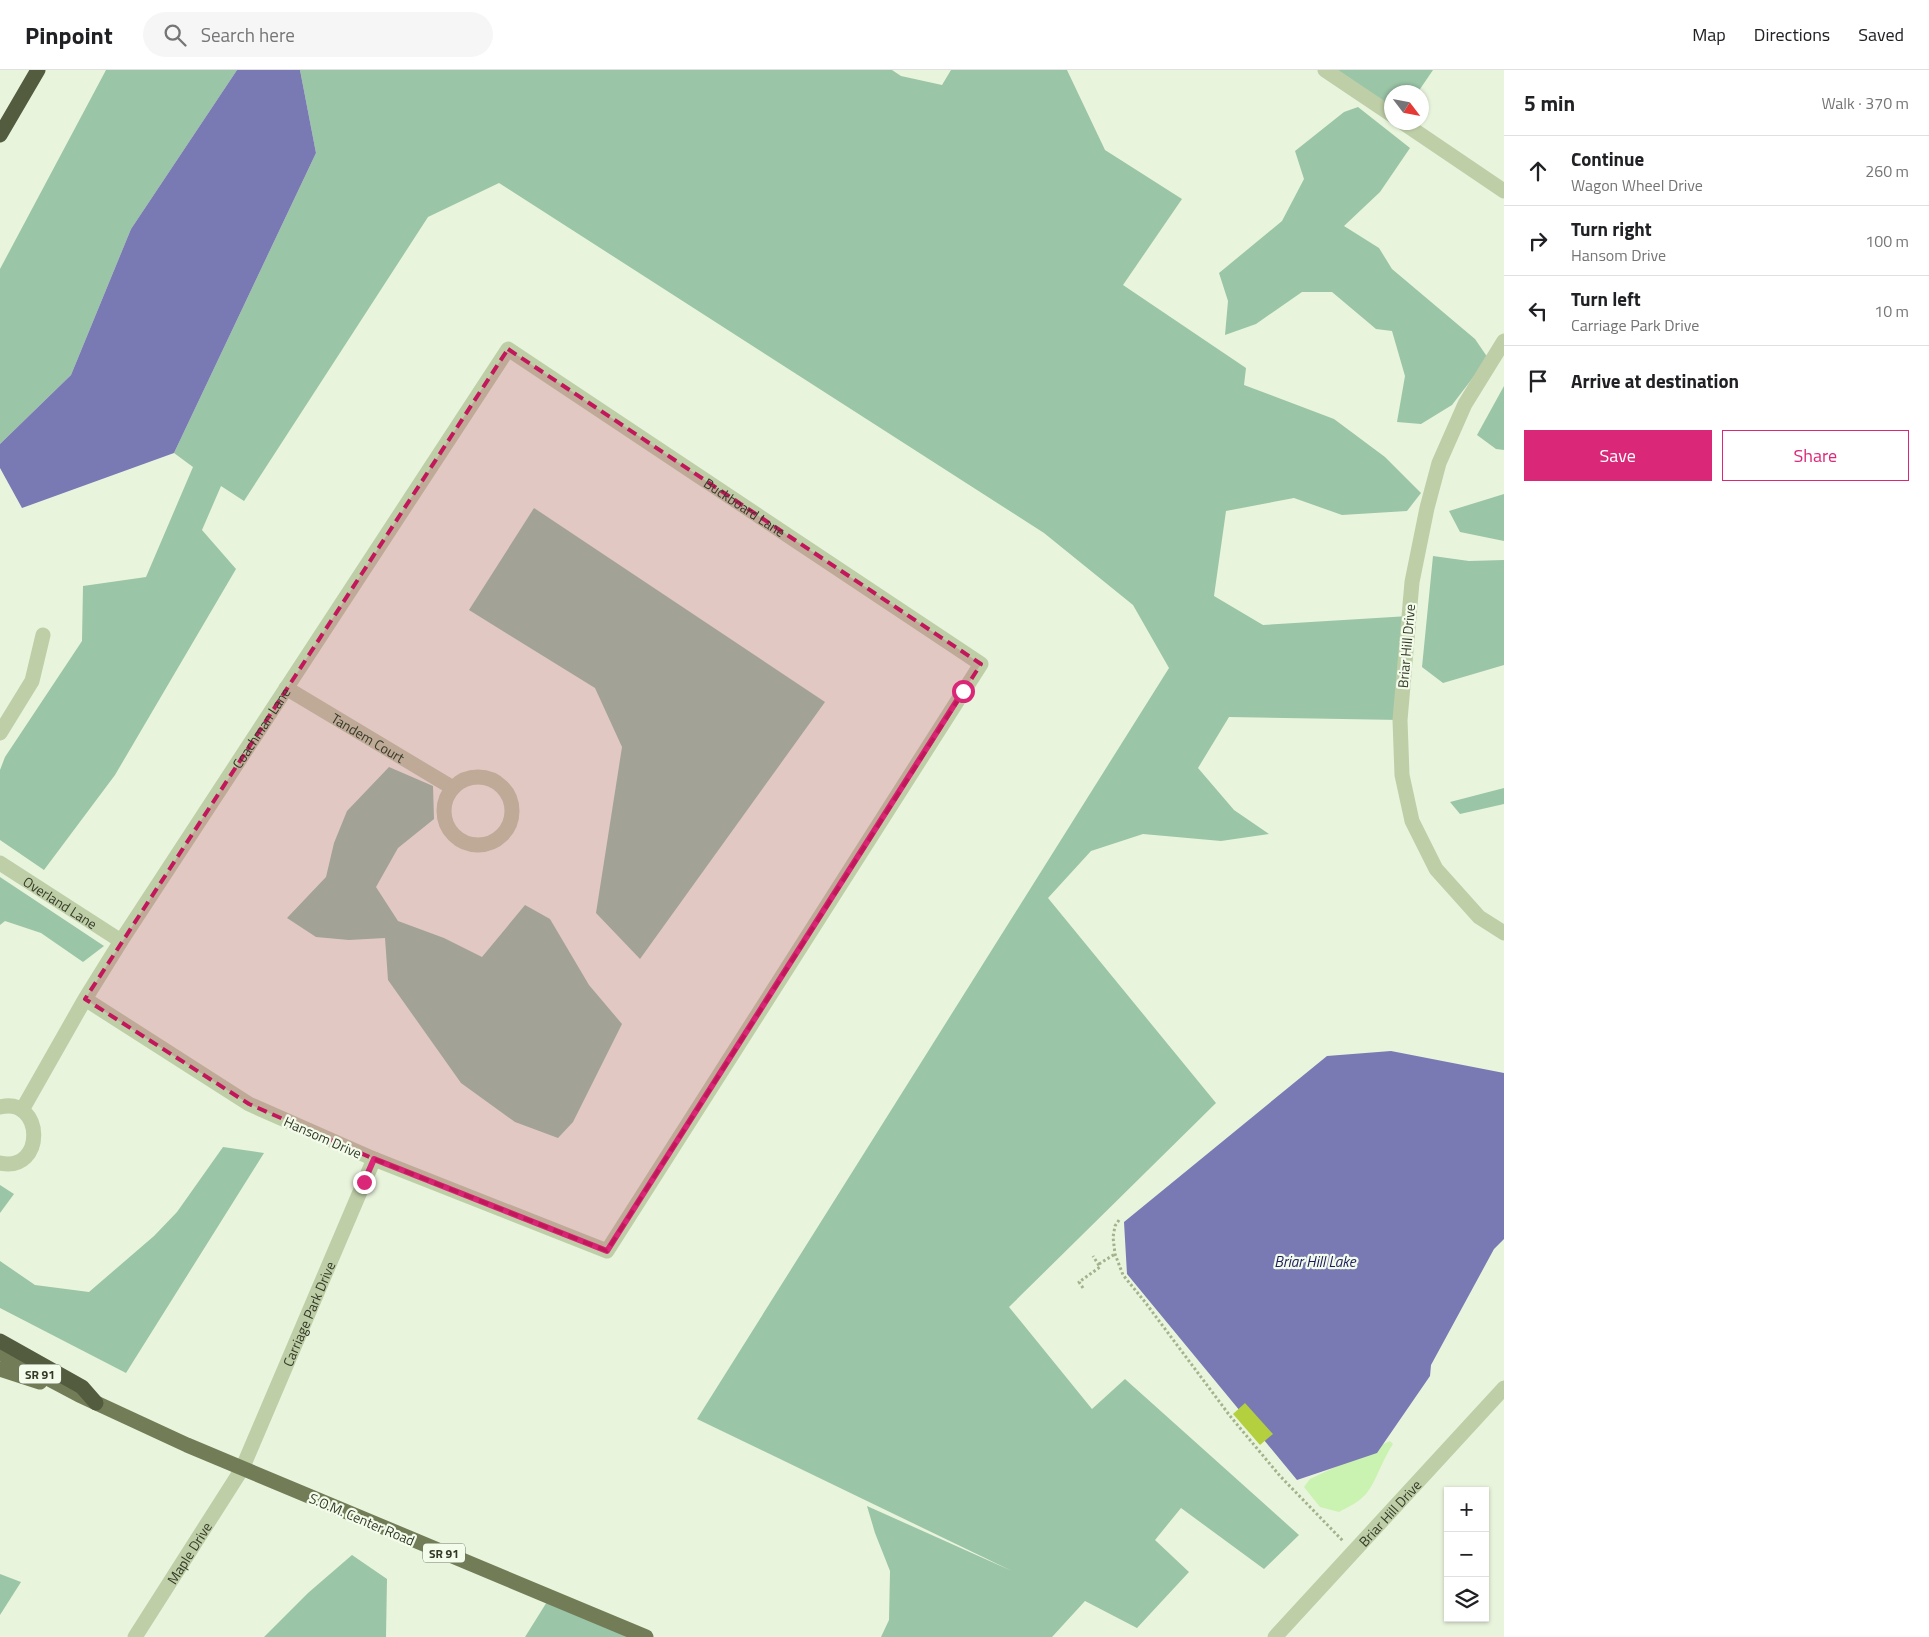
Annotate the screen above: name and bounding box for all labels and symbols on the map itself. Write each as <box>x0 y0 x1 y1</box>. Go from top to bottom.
north arrow <box>1384 85 1429 130</box>
street label: Buckboard Lane <box>700 472 790 542</box>
street label: Briar Hill Drive <box>1392 603 1420 689</box>
route start <box>952 680 975 703</box>
street label: Coachman Lane <box>226 683 295 772</box>
street label: Tandem Court <box>328 707 409 767</box>
street label: Overland Lane <box>19 870 102 934</box>
street label: Hansom Drive <box>281 1110 365 1164</box>
route end <box>353 1171 376 1194</box>
water label: Briar Hill Lake <box>1274 1250 1357 1273</box>
street label: Carriage Park Drive <box>276 1258 340 1369</box>
road number: SR 91 <box>19 1365 61 1384</box>
street label: Briar Hill Drive <box>1353 1474 1426 1551</box>
street label: S.O.M. Center Road <box>306 1487 418 1551</box>
street label: Maple Drive <box>161 1517 216 1588</box>
road number: SR 91 <box>423 1544 465 1562</box>

